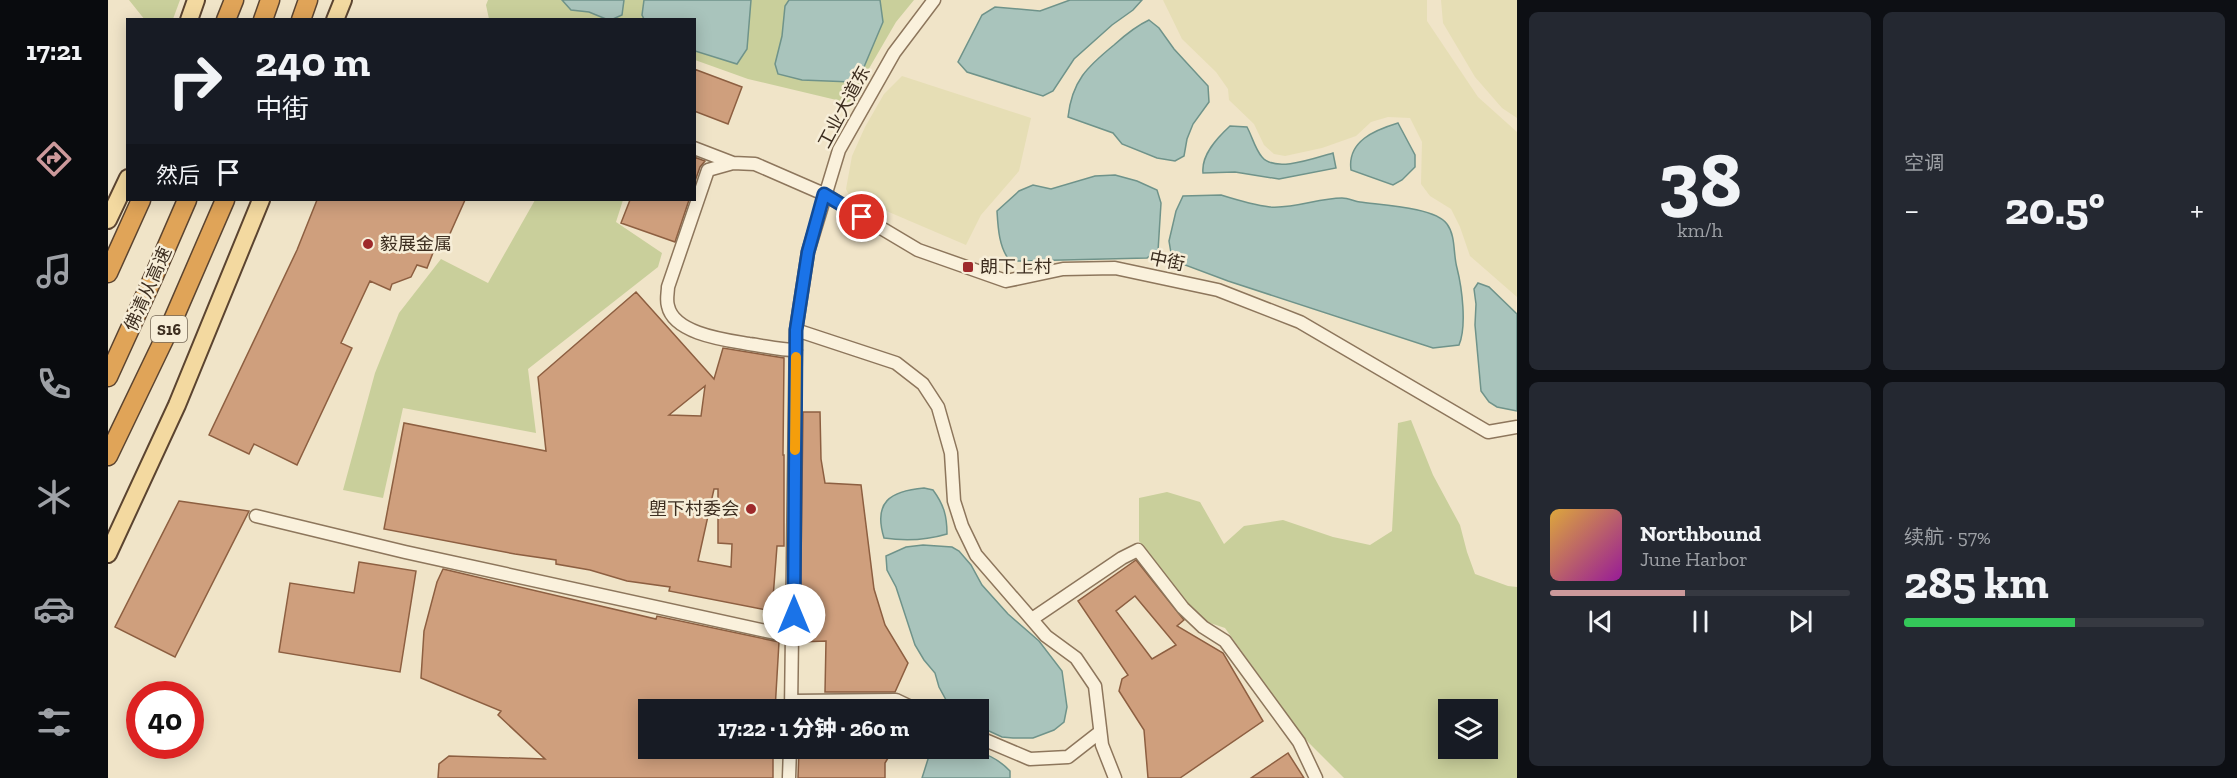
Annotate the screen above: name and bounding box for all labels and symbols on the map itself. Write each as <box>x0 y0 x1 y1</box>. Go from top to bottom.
street label: 工业大道东 <box>813 62 875 152</box>
pin <box>836 191 887 242</box>
place label: 毅展金属 <box>380 233 452 255</box>
marker: 毅展金属 <box>361 237 375 251</box>
street label: 佛清从高速 <box>120 243 176 335</box>
street label: 中街 <box>1147 246 1187 276</box>
place label: 朗下上村 <box>980 256 1052 278</box>
marker: 朗下上村 <box>961 260 975 274</box>
road number: S16 <box>151 316 187 342</box>
place label: 塱下村委会 <box>649 498 739 520</box>
marker: 塱下村委会 <box>744 502 758 516</box>
position arrow <box>762 583 826 647</box>
speed limit sign: 40 <box>126 681 204 759</box>

